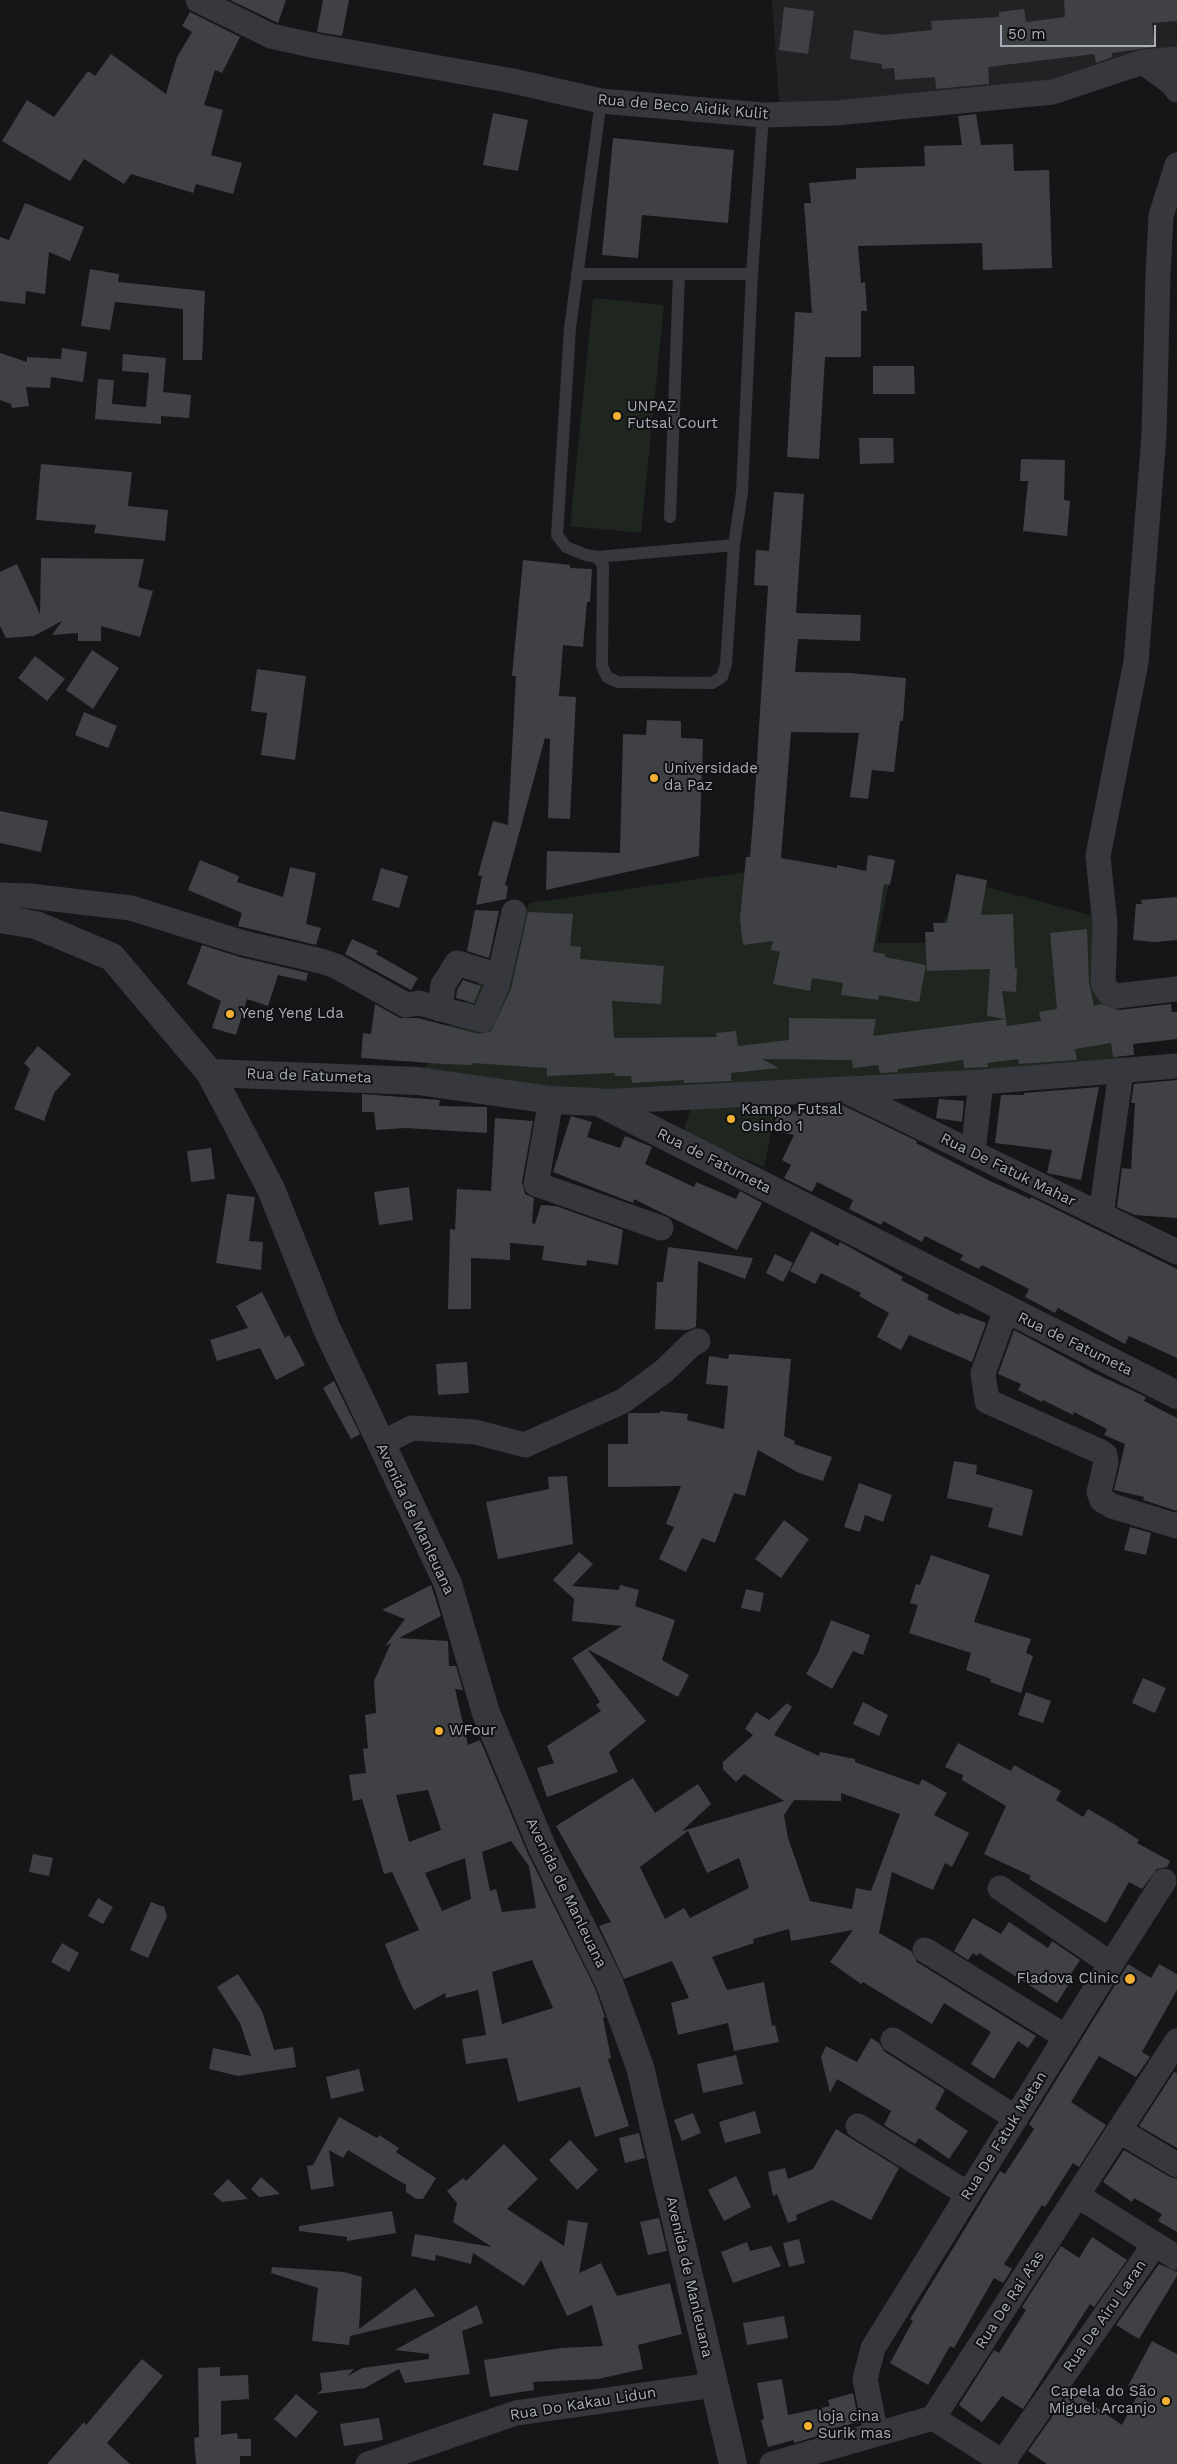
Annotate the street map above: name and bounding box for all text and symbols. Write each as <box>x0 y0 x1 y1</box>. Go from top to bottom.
scale bar <box>1002 15 1158 47</box>
text: 50 m <box>1008 25 1045 43</box>
street label: Rua de Beco Aidik Kulit <box>597 91 769 123</box>
place label: UNPAZ Futsal Court <box>627 398 718 433</box>
marker: UNPAZ Futsal Court <box>611 410 623 422</box>
place label: Universidade da Paz <box>664 760 758 795</box>
marker: Universidade da Paz <box>648 772 660 784</box>
place label: Yeng Yeng Lda <box>240 1005 344 1023</box>
marker: Yeng Yeng Lda <box>224 1008 236 1020</box>
street label: Rua de Fatumeta <box>246 1065 372 1087</box>
place label: Kampo Futsal Osindo 1 <box>741 1101 842 1136</box>
marker: Kampo Futsal Osindo 1 <box>725 1113 737 1125</box>
street label: Rua de Fatumeta <box>654 1125 774 1197</box>
street label: Rua De Fatuk Mahar <box>938 1129 1078 1211</box>
street label: Rua de Fatumeta <box>1015 1308 1135 1380</box>
street label: Avenida de Manleuana <box>372 1441 458 1597</box>
place label: WFour <box>449 1722 496 1740</box>
marker: WFour <box>433 1725 445 1737</box>
street label: Avenida de Manleuana <box>522 1815 610 1971</box>
place label: Fladova Clinic <box>1017 1970 1119 1988</box>
marker: Fladova Clinic <box>1123 1972 1137 1986</box>
street label: Rua De Fatuk Metan <box>957 2068 1051 2204</box>
street label: Avenida de Manleuana <box>662 2195 716 2359</box>
street label: Rua De Rai A’as <box>972 2248 1048 2352</box>
street label: Rua De Airu Laran <box>1060 2256 1150 2376</box>
place label: Capela do São Miguel Arcanjo <box>1049 2383 1156 2418</box>
street label: Rua Do Kakau Lidun <box>509 2384 657 2424</box>
marker: Capela do São Miguel Arcanjo <box>1160 2395 1172 2407</box>
place label: loja cina Surik mas <box>818 2408 891 2443</box>
marker: loja cina Surik mas <box>802 2420 814 2432</box>

